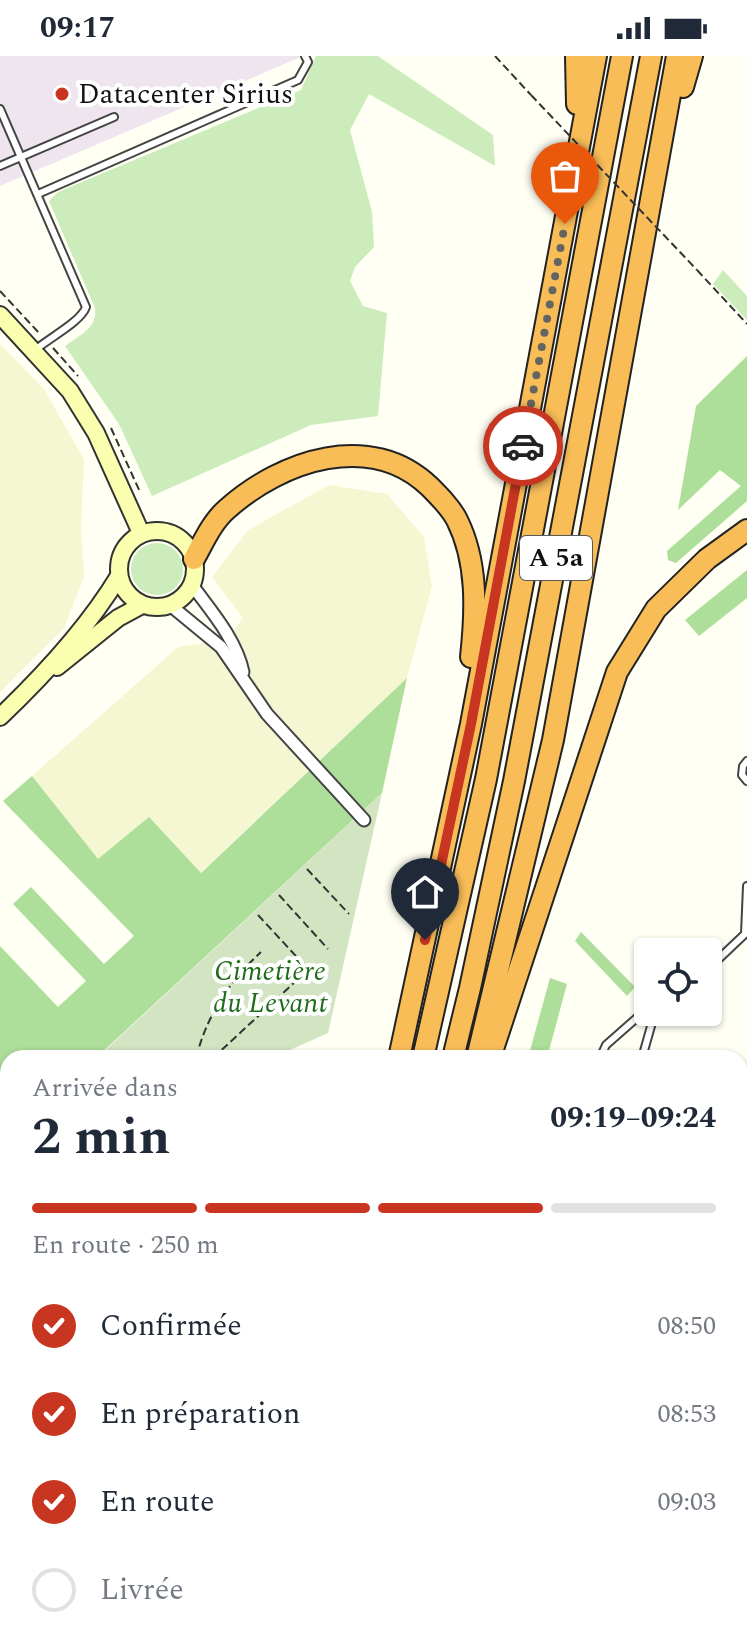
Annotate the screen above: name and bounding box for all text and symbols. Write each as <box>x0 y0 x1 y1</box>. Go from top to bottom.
text: 09:17 <box>40 5 115 51</box>
place label: Datacenter Sirius <box>78 73 293 116</box>
marker: Datacenter Sirius <box>53 85 71 103</box>
pin <box>531 142 599 224</box>
icon: bag <box>543 154 587 198</box>
courier <box>483 406 563 486</box>
icon: car <box>501 424 545 468</box>
road number: A 5a <box>520 536 592 580</box>
pin <box>391 858 459 940</box>
icon: home <box>403 870 447 914</box>
map controls <box>634 938 722 1026</box>
button: locate <box>634 938 722 1026</box>
park label: Cimetière du Levant <box>213 950 328 1025</box>
text: Arrivée dans <box>32 1068 178 1108</box>
text: 09:19–09:24 <box>550 1095 716 1141</box>
text: 2 min <box>32 1098 170 1177</box>
text: En route · 250 m <box>32 1225 219 1265</box>
text: Confirmée <box>100 1303 242 1349</box>
icon: check <box>32 1304 76 1348</box>
text: 08:50 <box>657 1306 716 1346</box>
text: En préparation <box>100 1391 300 1437</box>
icon: check <box>32 1392 76 1436</box>
text: 08:53 <box>657 1394 716 1434</box>
text: En route <box>100 1479 215 1525</box>
icon: check <box>32 1480 76 1524</box>
text: 09:03 <box>657 1482 716 1522</box>
text: Livrée <box>100 1567 184 1613</box>

